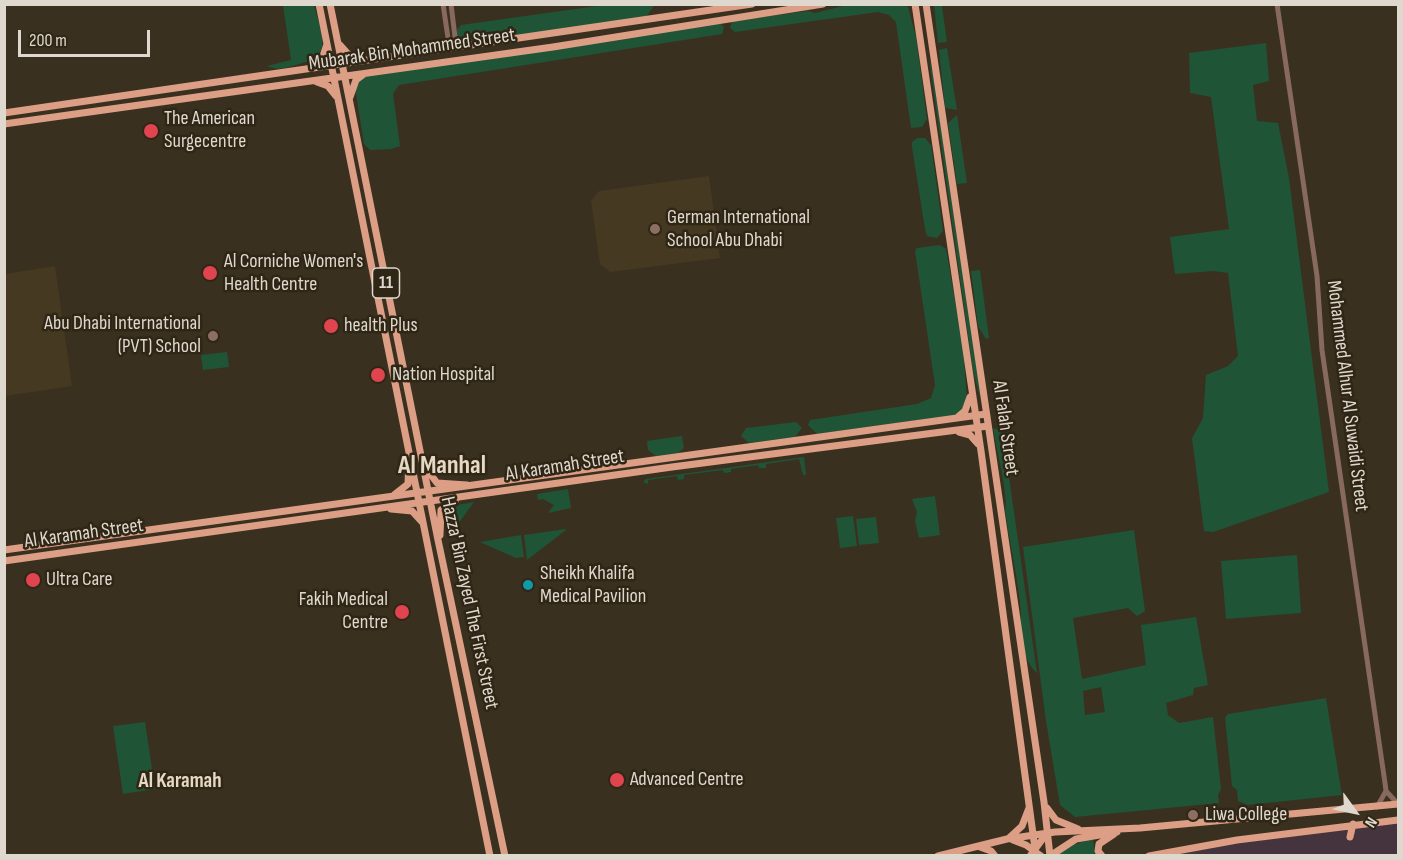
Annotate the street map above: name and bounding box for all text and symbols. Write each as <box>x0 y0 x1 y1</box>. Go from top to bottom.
scale bar <box>21 18 153 56</box>
street label: Mubarak Bin Mohammed Street <box>307 24 517 76</box>
text: 200 m <box>29 30 67 51</box>
place label: The American Surgecentre <box>164 107 255 154</box>
marker: The American Surgecentre <box>142 122 160 140</box>
place label: German International School Abu Dhabi <box>667 206 810 253</box>
marker: German International School Abu Dhabi <box>648 222 662 236</box>
place label: Al Corniche Women's Health Centre <box>224 250 363 297</box>
marker: Al Corniche Women's Health Centre <box>201 264 219 282</box>
road number: 11 <box>372 268 400 298</box>
street label: Mohammed Alhur Al Suwaidi Street <box>1321 279 1373 513</box>
place label: Abu Dhabi International (PVT) School <box>44 312 201 359</box>
place label: health Plus <box>344 314 418 338</box>
marker: health Plus <box>322 317 340 335</box>
marker: Abu Dhabi International (PVT) School <box>206 329 220 343</box>
place label: Nation Hospital <box>392 363 495 387</box>
marker: Nation Hospital <box>369 366 387 384</box>
street label: Al Falah Street <box>986 379 1024 477</box>
street label: Al Karamah Street <box>504 445 626 487</box>
district label: Al Manhal <box>398 450 486 482</box>
street label: Hazza' Bin Zayed The First Street <box>435 494 503 712</box>
street label: Al Karamah Street <box>23 514 145 554</box>
place label: Sheikh Khalifa Medical Pavilion <box>540 562 646 609</box>
place label: Ultra Care <box>46 568 113 592</box>
marker: Ultra Care <box>24 571 42 589</box>
marker: Sheikh Khalifa Medical Pavilion <box>521 578 535 592</box>
place label: Fakih Medical Centre <box>299 588 388 635</box>
marker: Fakih Medical Centre <box>393 603 411 621</box>
place label: Advanced Centre <box>630 768 744 792</box>
district label: Al Karamah <box>138 769 222 795</box>
marker: Advanced Centre <box>608 771 626 789</box>
north arrow <box>1325 782 1385 842</box>
place label: Liwa College <box>1205 803 1287 827</box>
marker: Liwa College <box>1186 808 1200 822</box>
text: N <box>1360 813 1381 831</box>

